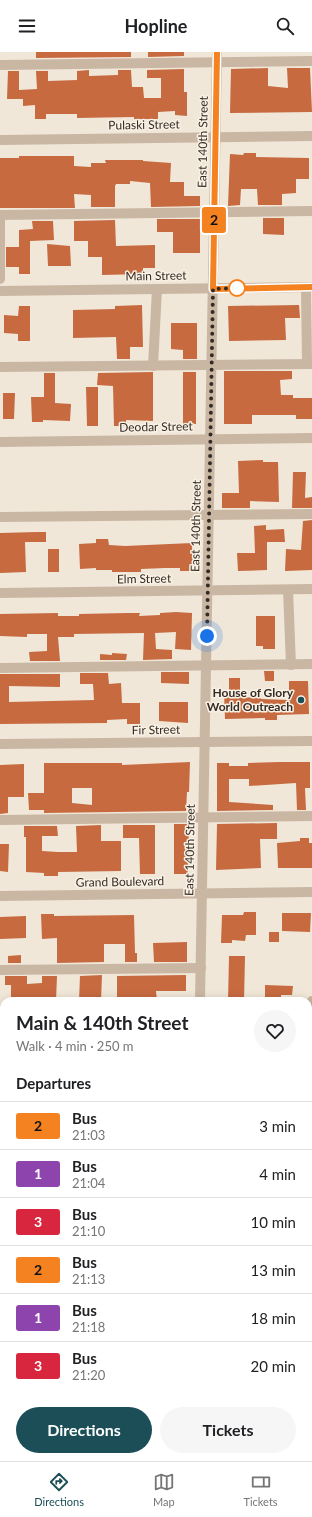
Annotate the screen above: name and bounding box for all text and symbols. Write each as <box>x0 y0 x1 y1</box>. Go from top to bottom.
icon: menu <box>16 15 38 37</box>
text: Hopline <box>125 15 187 37</box>
icon: search <box>274 15 296 37</box>
street label: East 140th Street <box>194 95 211 188</box>
street label: Pulaski Street <box>108 116 181 133</box>
line badge: 2 <box>201 207 227 233</box>
text: 2 <box>210 211 218 228</box>
street label: Main Street <box>125 267 187 284</box>
unlabelled marker <box>228 279 246 297</box>
street label: Deodar Street <box>119 418 194 435</box>
street label: East 140th Street <box>187 479 204 572</box>
street label: Elm Street <box>117 571 172 586</box>
your location <box>197 626 217 646</box>
place label: House of Glory World Outreach <box>207 685 294 714</box>
marker: House of Glory World Outreach <box>296 695 306 705</box>
street label: Fir Street <box>132 722 181 737</box>
street label: East 140th Street <box>181 803 198 896</box>
street label: Grand Boulevard <box>76 873 164 890</box>
button: heart <box>254 1010 296 1052</box>
text: Main & 140th Street <box>16 1011 188 1034</box>
text: Walk · 4 min · 250 m <box>16 1038 134 1054</box>
text: Departures <box>16 1074 91 1092</box>
text: Bus <box>72 1109 97 1127</box>
text: 2 <box>34 1117 42 1134</box>
text: 3 min <box>259 1117 296 1135</box>
text: 21:03 <box>72 1127 105 1143</box>
text: Bus <box>72 1157 97 1175</box>
text: 1 <box>34 1165 42 1182</box>
text: 4 min <box>259 1165 296 1183</box>
text: 21:04 <box>72 1175 105 1191</box>
text: Bus <box>72 1205 97 1223</box>
text: 3 <box>34 1213 42 1230</box>
text: 10 min <box>250 1213 296 1231</box>
text: 21:10 <box>72 1223 105 1239</box>
text: Bus <box>72 1253 97 1271</box>
text: 2 <box>34 1261 42 1278</box>
text: 13 min <box>250 1261 296 1279</box>
text: 21:13 <box>72 1271 105 1287</box>
text: Bus <box>72 1301 97 1319</box>
text: 1 <box>34 1309 42 1326</box>
text: 18 min <box>250 1309 296 1327</box>
text: 21:18 <box>72 1319 105 1335</box>
text: Bus <box>72 1349 97 1367</box>
text: 3 <box>34 1357 42 1374</box>
text: 20 min <box>250 1357 296 1375</box>
text: 21:20 <box>72 1367 105 1383</box>
button: Directions <box>16 1407 152 1453</box>
button: Tickets <box>160 1407 296 1453</box>
tab: Directions <box>34 1471 84 1508</box>
tab: Map <box>153 1471 175 1508</box>
tab: Tickets <box>243 1471 278 1508</box>

